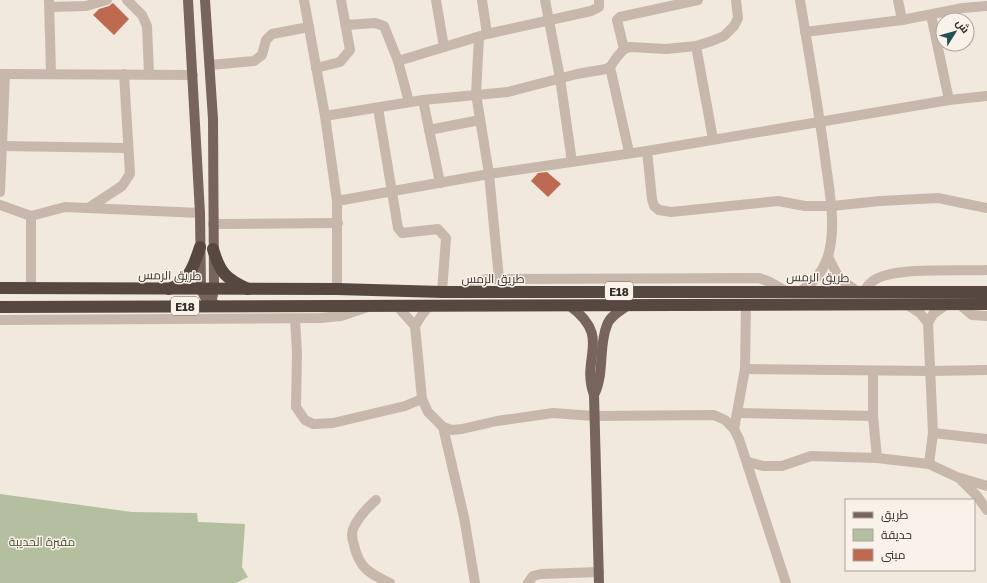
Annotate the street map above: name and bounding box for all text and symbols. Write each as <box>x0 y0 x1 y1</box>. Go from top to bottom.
north arrow <box>935 12 975 52</box>
text: ش <box>953 16 973 36</box>
street label: طريق الرمس <box>138 267 202 283</box>
street label: طريق الرمس <box>786 269 850 285</box>
street label: طريق الرمس <box>461 271 525 286</box>
road number: E18 <box>605 282 633 300</box>
road number: E18 <box>171 297 199 315</box>
legend <box>845 499 975 571</box>
text: طريق <box>881 507 909 522</box>
text: حديقة <box>881 527 912 542</box>
park label: مقبرة الحديبة <box>9 534 75 549</box>
text: مبنى <box>881 547 906 562</box>

